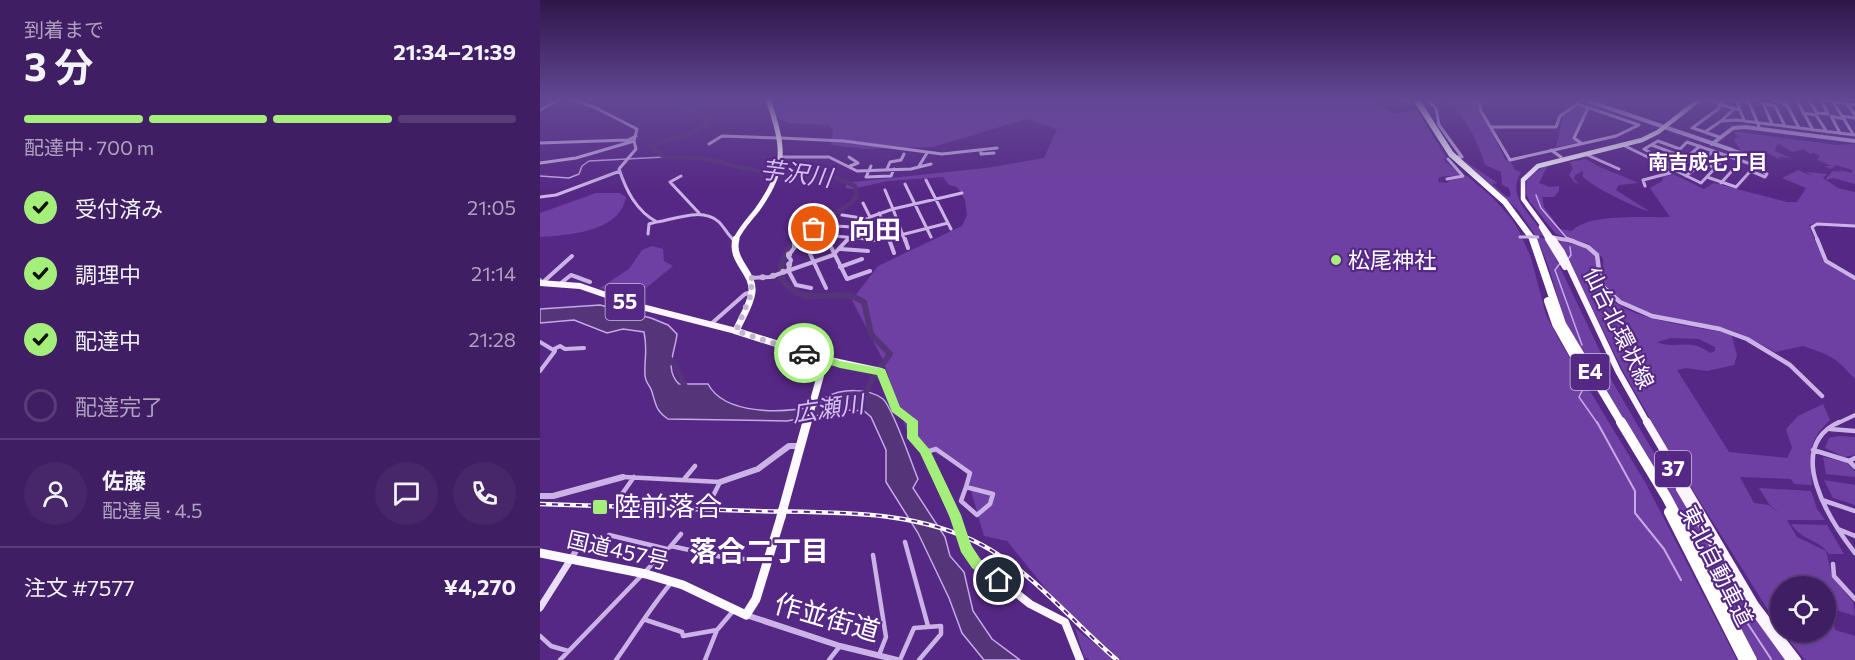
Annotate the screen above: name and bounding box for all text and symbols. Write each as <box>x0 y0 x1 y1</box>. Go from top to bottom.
text: 到着まで <box>24 17 104 41</box>
text: 21:34–21:39 <box>393 38 516 65</box>
text: 3 分 <box>24 41 93 89</box>
text: 配達中 · 700 m <box>24 135 154 159</box>
district label: 南吉成七丁目 <box>1648 149 1768 173</box>
water label: 芋沢川 <box>759 154 837 192</box>
icon: check <box>24 191 57 224</box>
text: 受付済み <box>75 195 163 222</box>
text: 21:05 <box>467 195 516 219</box>
pin <box>788 203 839 254</box>
icon: bag <box>797 212 830 245</box>
district label: 向田 <box>849 213 901 244</box>
place label: 松尾神社 <box>1348 246 1436 273</box>
marker: 松尾神社 <box>1329 253 1343 267</box>
icon: check <box>24 257 57 290</box>
text: 調理中 <box>75 261 141 288</box>
text: 21:14 <box>471 261 516 285</box>
street label: 仙台北環状線 <box>1578 263 1661 393</box>
road number: 55 <box>606 284 644 320</box>
icon: check <box>24 323 57 356</box>
courier <box>774 323 834 383</box>
text: 配達中 <box>75 327 141 354</box>
text: 21:28 <box>468 327 516 351</box>
icon: car <box>788 337 821 370</box>
road number: E4 <box>1570 354 1610 390</box>
water label: 広瀬川 <box>790 388 868 427</box>
text: 配達完了 <box>75 393 163 420</box>
road number: 37 <box>1655 451 1691 487</box>
button: person <box>24 462 87 525</box>
button: chat <box>375 462 438 525</box>
button: phone <box>453 462 516 525</box>
text: 佐藤 <box>102 467 146 494</box>
place label: 陸前落合 <box>614 489 722 522</box>
text: 配達員 · 4.5 <box>102 498 202 522</box>
marker: 陸前落合 <box>591 498 609 516</box>
street label: 東北自動車道 <box>1675 501 1759 631</box>
street label: 国道457号 <box>565 525 672 574</box>
district label: 落合二丁目 <box>689 533 829 567</box>
pin <box>973 554 1024 605</box>
icon: home <box>982 563 1015 596</box>
text: ¥4,270 <box>444 573 516 600</box>
text: 注文 #7577 <box>24 574 135 601</box>
map controls <box>1770 576 1836 642</box>
button: locate <box>1770 576 1836 642</box>
street label: 作並街道 <box>771 586 884 647</box>

